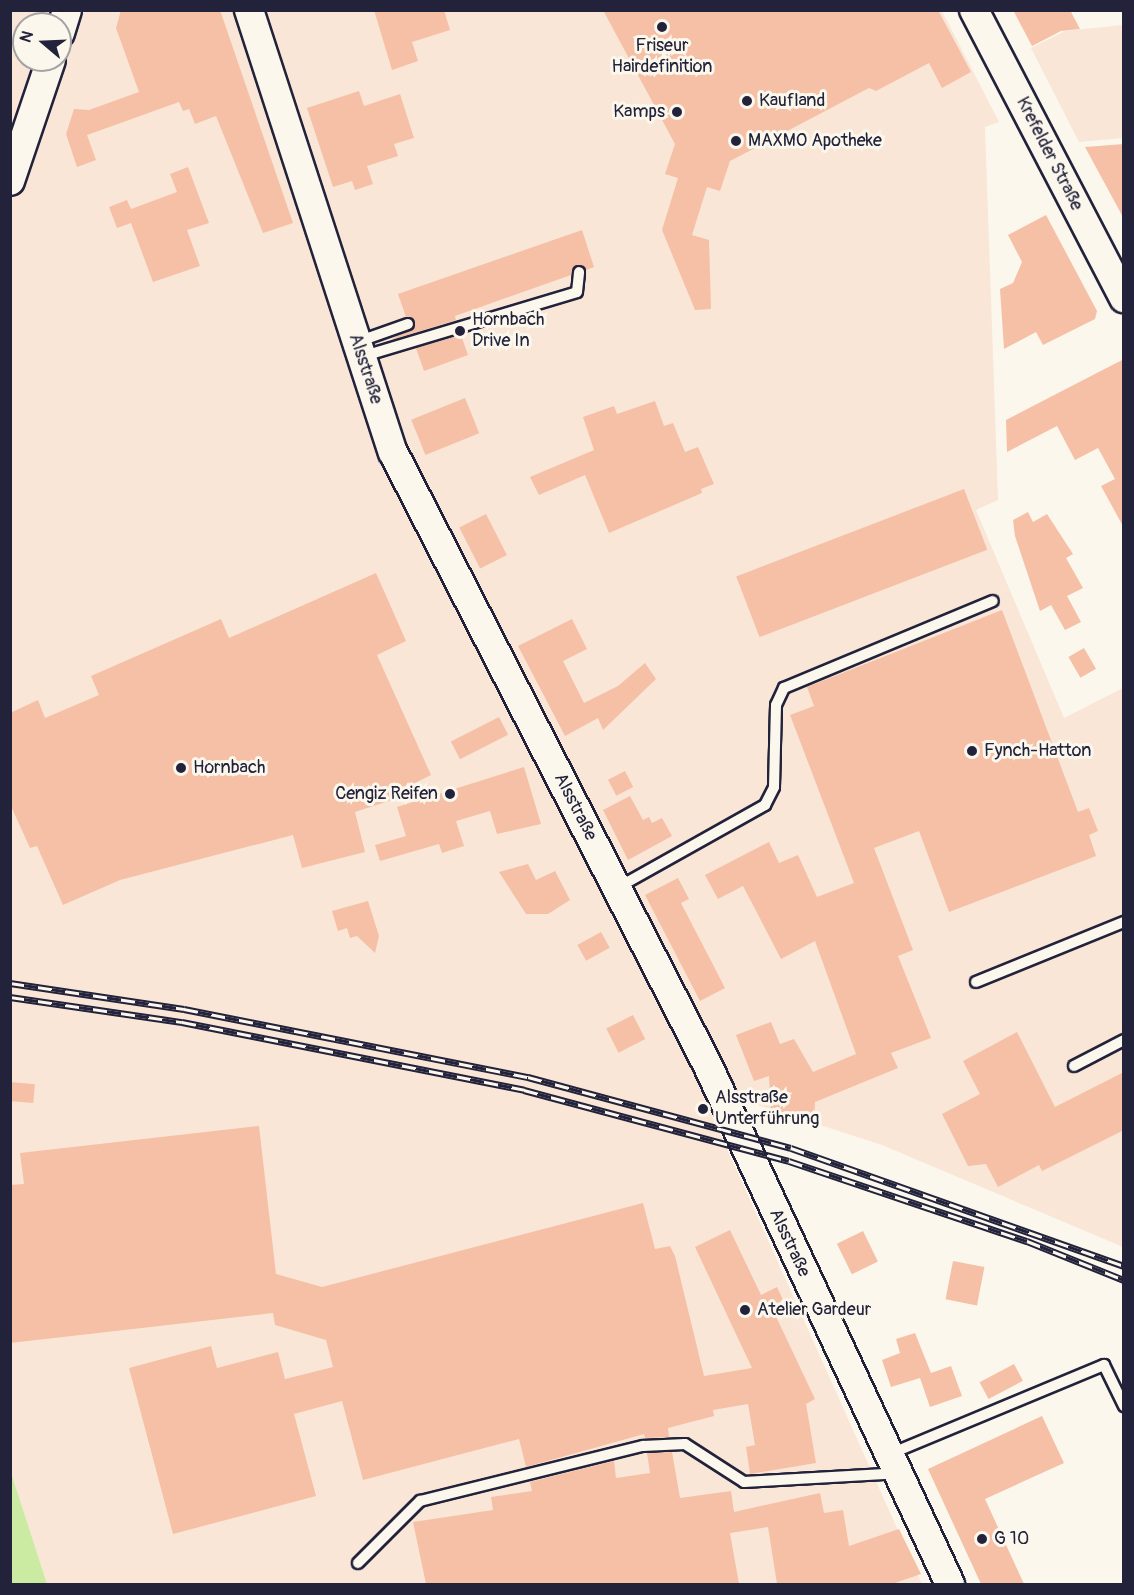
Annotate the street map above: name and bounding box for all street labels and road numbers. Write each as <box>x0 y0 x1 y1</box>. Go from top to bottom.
street label: Krefelder Straße <box>1011 94 1087 214</box>
street label: Alsstraße <box>343 331 387 407</box>
street label: Alsstraße <box>549 770 601 844</box>
street label: Alsstraße <box>764 1205 814 1281</box>

